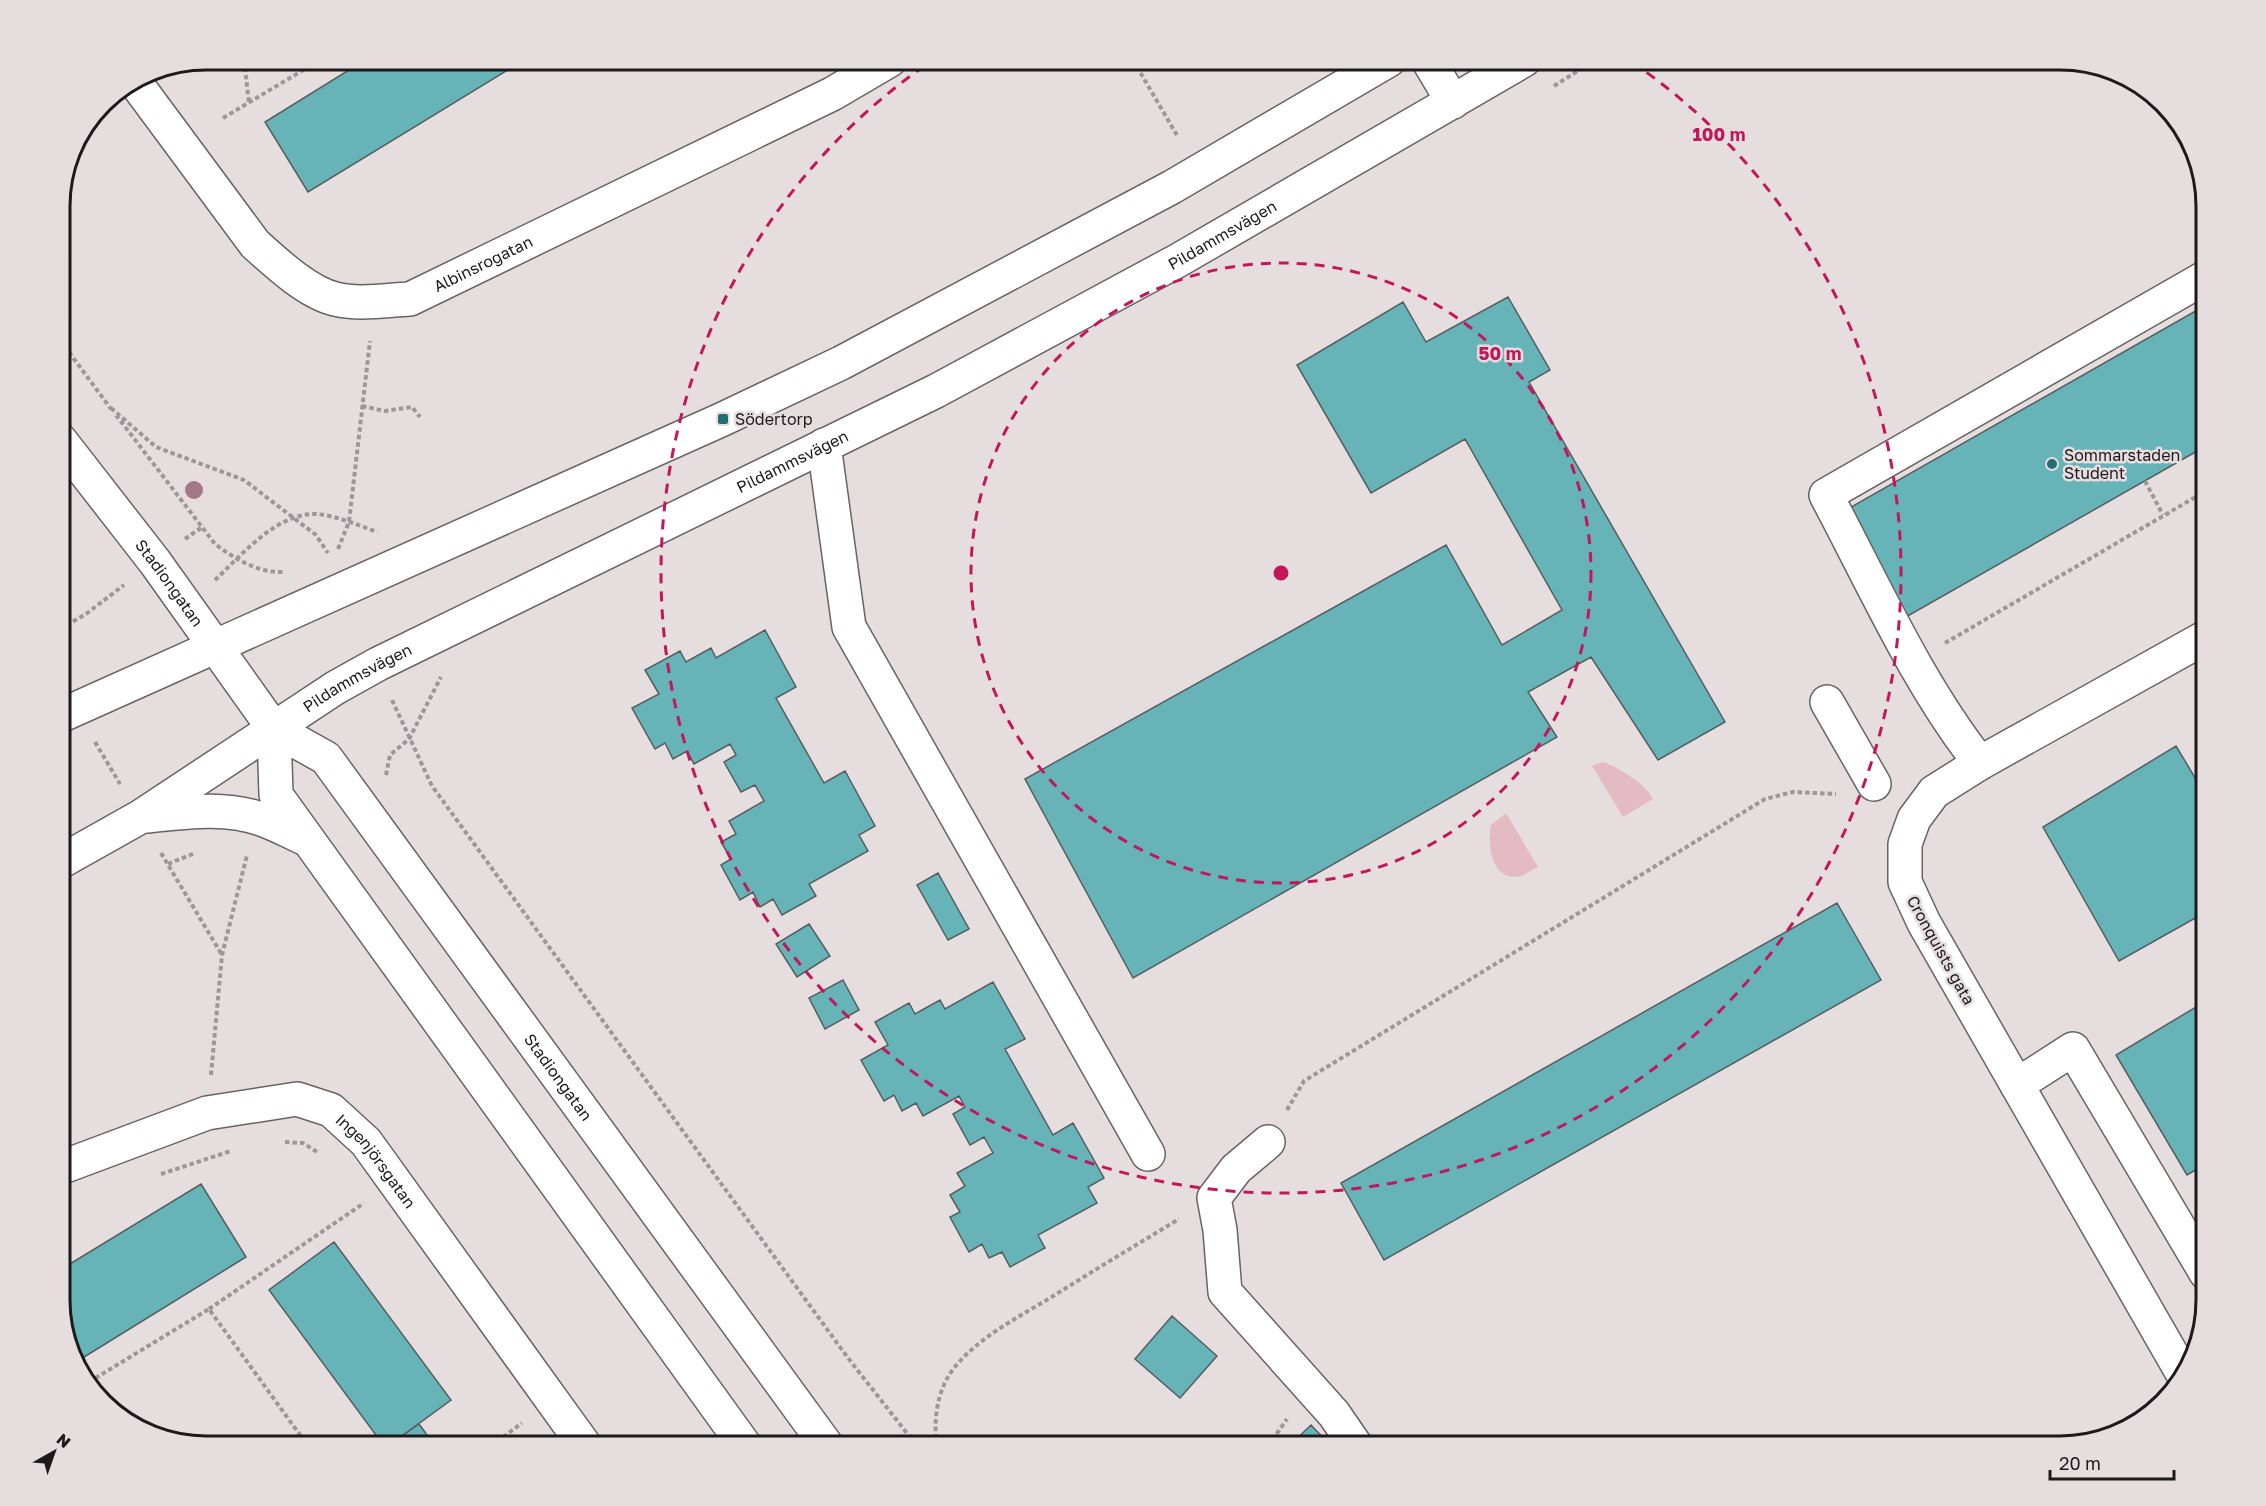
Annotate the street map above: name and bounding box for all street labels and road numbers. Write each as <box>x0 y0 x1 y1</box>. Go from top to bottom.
street label: Pildammsvägen <box>1164 196 1280 274</box>
street label: Albinsrogatan <box>430 231 536 296</box>
street label: Pildammsvägen <box>733 426 851 497</box>
street label: Stadiongatan <box>131 535 208 630</box>
street label: Pildammsvägen <box>299 639 415 717</box>
street label: Cronquists gata <box>1903 892 1979 1008</box>
street label: Stadiongatan <box>520 1030 597 1125</box>
street label: Ingenjörsgatan <box>332 1109 420 1212</box>

